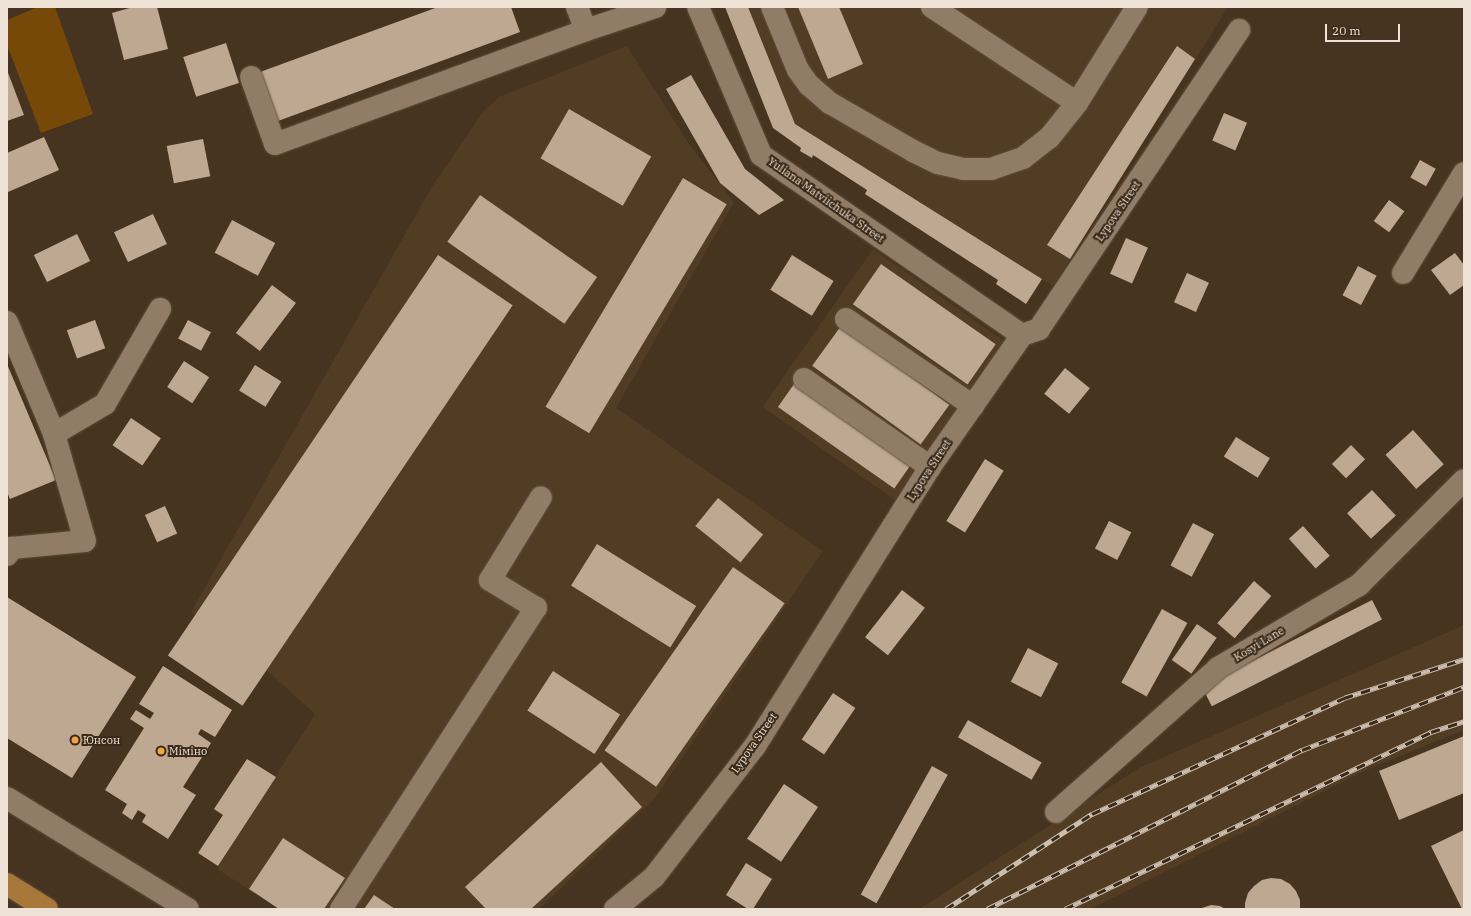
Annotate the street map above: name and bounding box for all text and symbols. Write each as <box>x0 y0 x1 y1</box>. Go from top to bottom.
scale bar <box>1327 16 1402 42</box>
text: 20 m <box>1332 23 1361 38</box>
street label: Yuliana Matviichuka Street <box>765 155 887 245</box>
street label: Lypova Street <box>1093 178 1143 244</box>
street label: Lypova Street <box>904 437 954 503</box>
street label: Kosyi Lane <box>1231 624 1287 664</box>
street label: Lypova Street <box>728 710 780 776</box>
place label: Юнсон <box>83 733 120 747</box>
marker: Юнсон <box>70 735 80 745</box>
place label: Міміно <box>169 744 207 758</box>
marker: Міміно <box>156 746 166 756</box>

